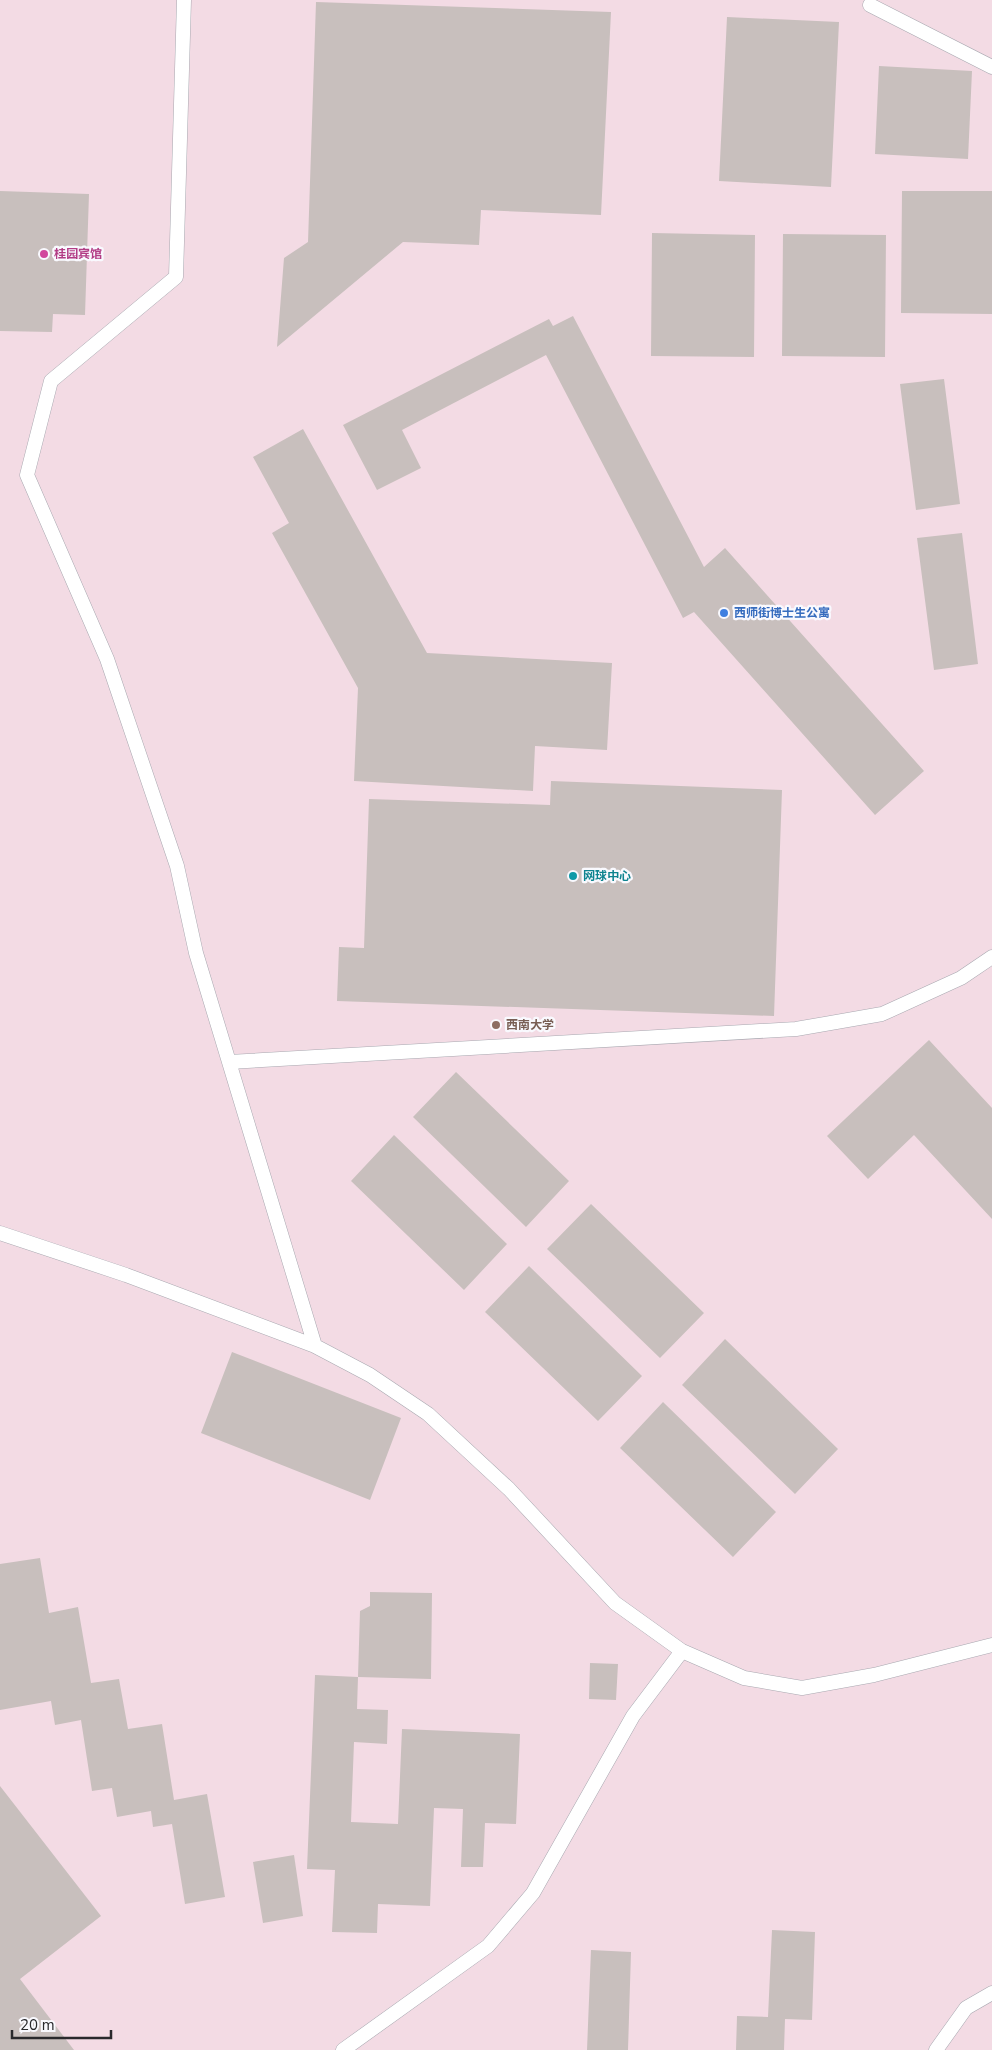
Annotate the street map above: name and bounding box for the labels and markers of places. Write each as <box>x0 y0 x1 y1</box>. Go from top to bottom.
place label: 桂园宾馆 <box>54 246 102 262</box>
marker: 桂园宾馆 <box>38 248 50 260</box>
place label: 西师街博士生公寓 <box>734 605 830 621</box>
marker: 西师街博士生公寓 <box>718 607 730 619</box>
place label: 网球中心 <box>583 868 631 884</box>
marker: 网球中心 <box>567 870 579 882</box>
place label: 西南大学 <box>506 1017 554 1033</box>
marker: 西南大学 <box>490 1019 502 1031</box>

